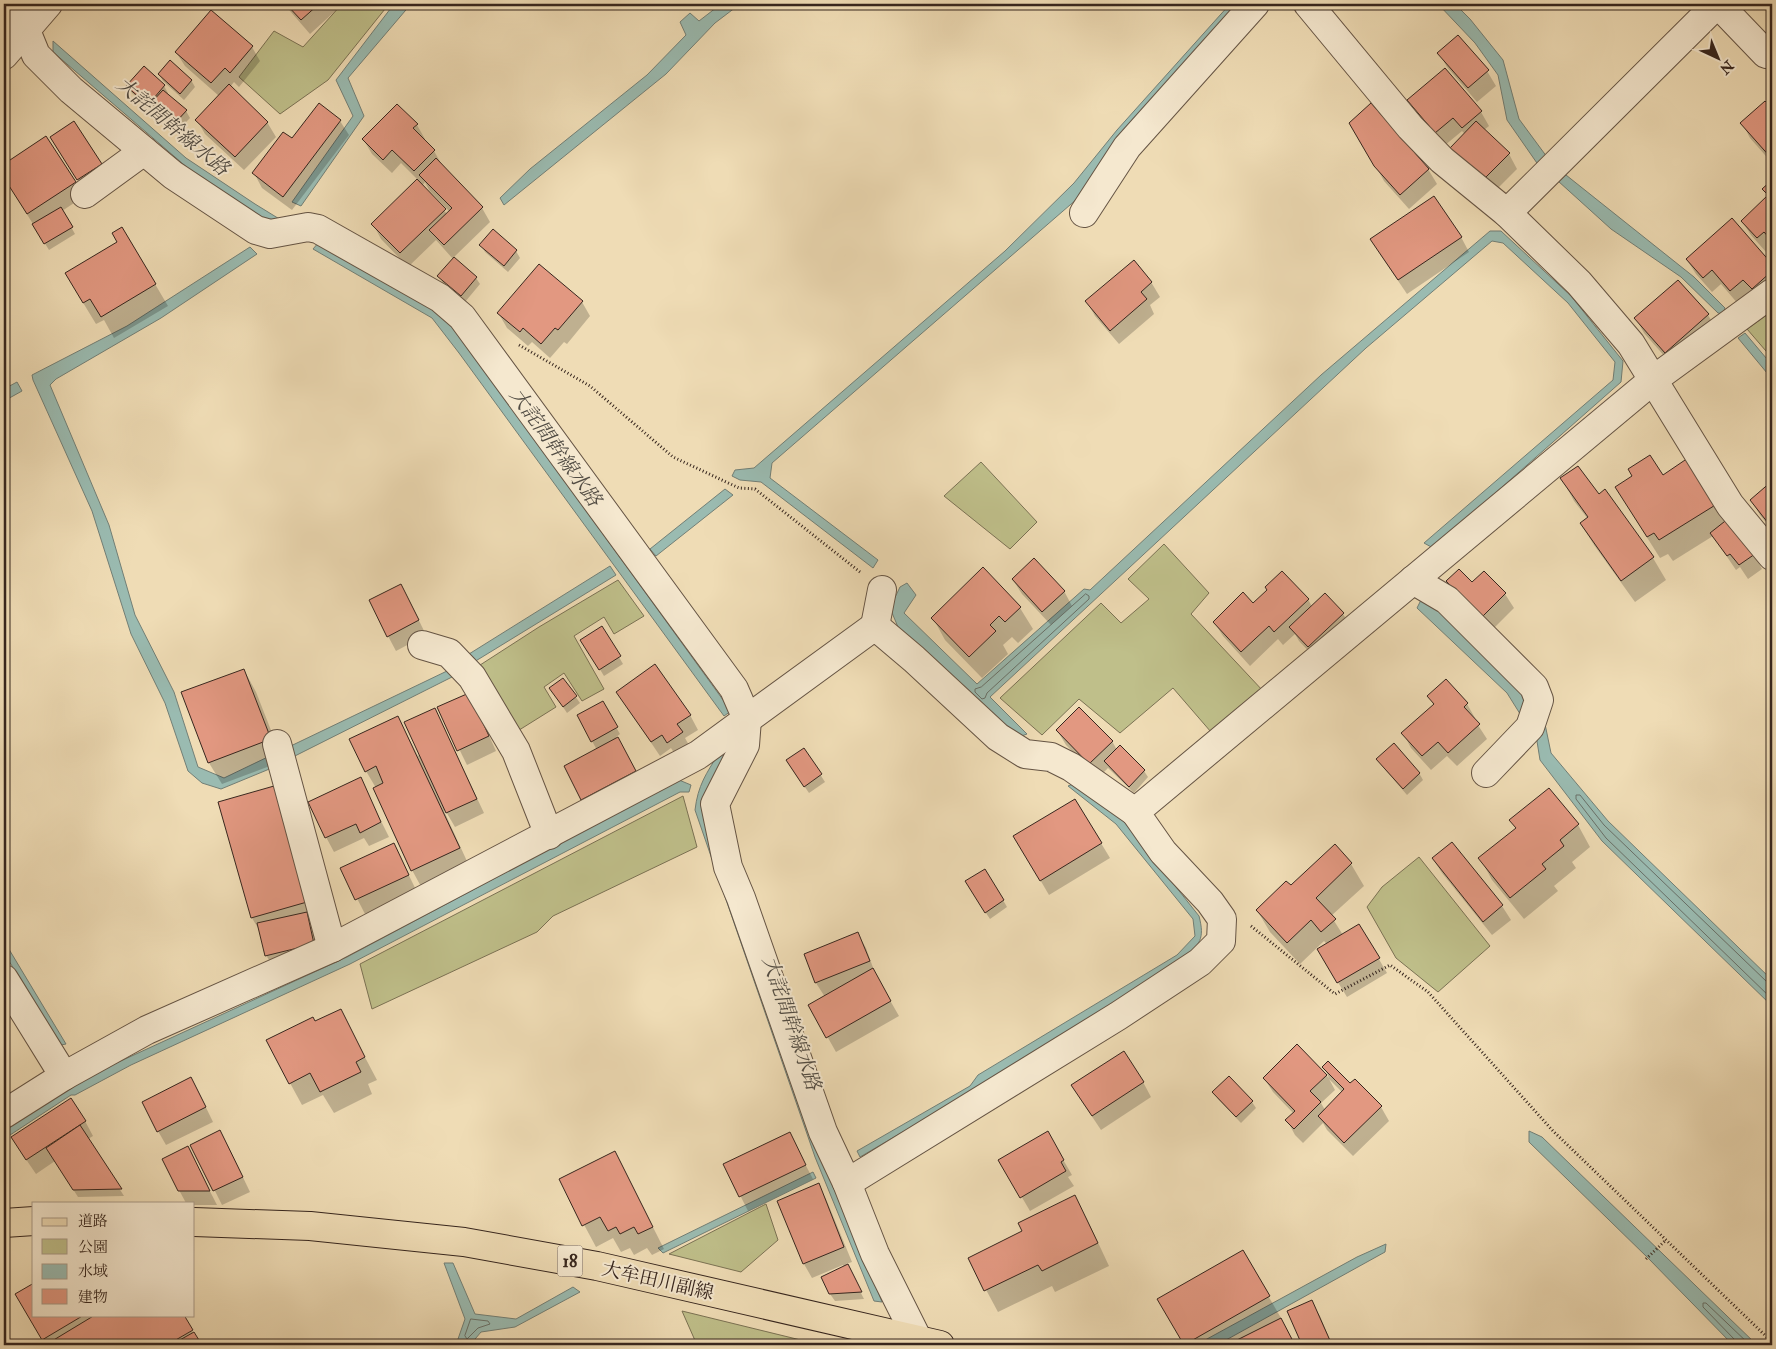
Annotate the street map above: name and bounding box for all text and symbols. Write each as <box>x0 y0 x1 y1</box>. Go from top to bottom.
north arrow <box>1694 32 1744 82</box>
text: N <box>1716 56 1738 78</box>
water label: 大詫間幹線水路 <box>111 72 236 182</box>
water label: 大詫間幹線水路 <box>504 383 608 513</box>
water label: 大詫間幹線水路 <box>757 953 827 1095</box>
legend <box>32 1202 195 1316</box>
text: 道路 <box>78 1212 108 1231</box>
text: 公園 <box>78 1238 108 1257</box>
road number: 18 <box>558 1246 582 1276</box>
street label: 大牟田川副線 <box>600 1256 716 1305</box>
text: 水域 <box>78 1262 108 1281</box>
text: 建物 <box>78 1288 108 1307</box>

